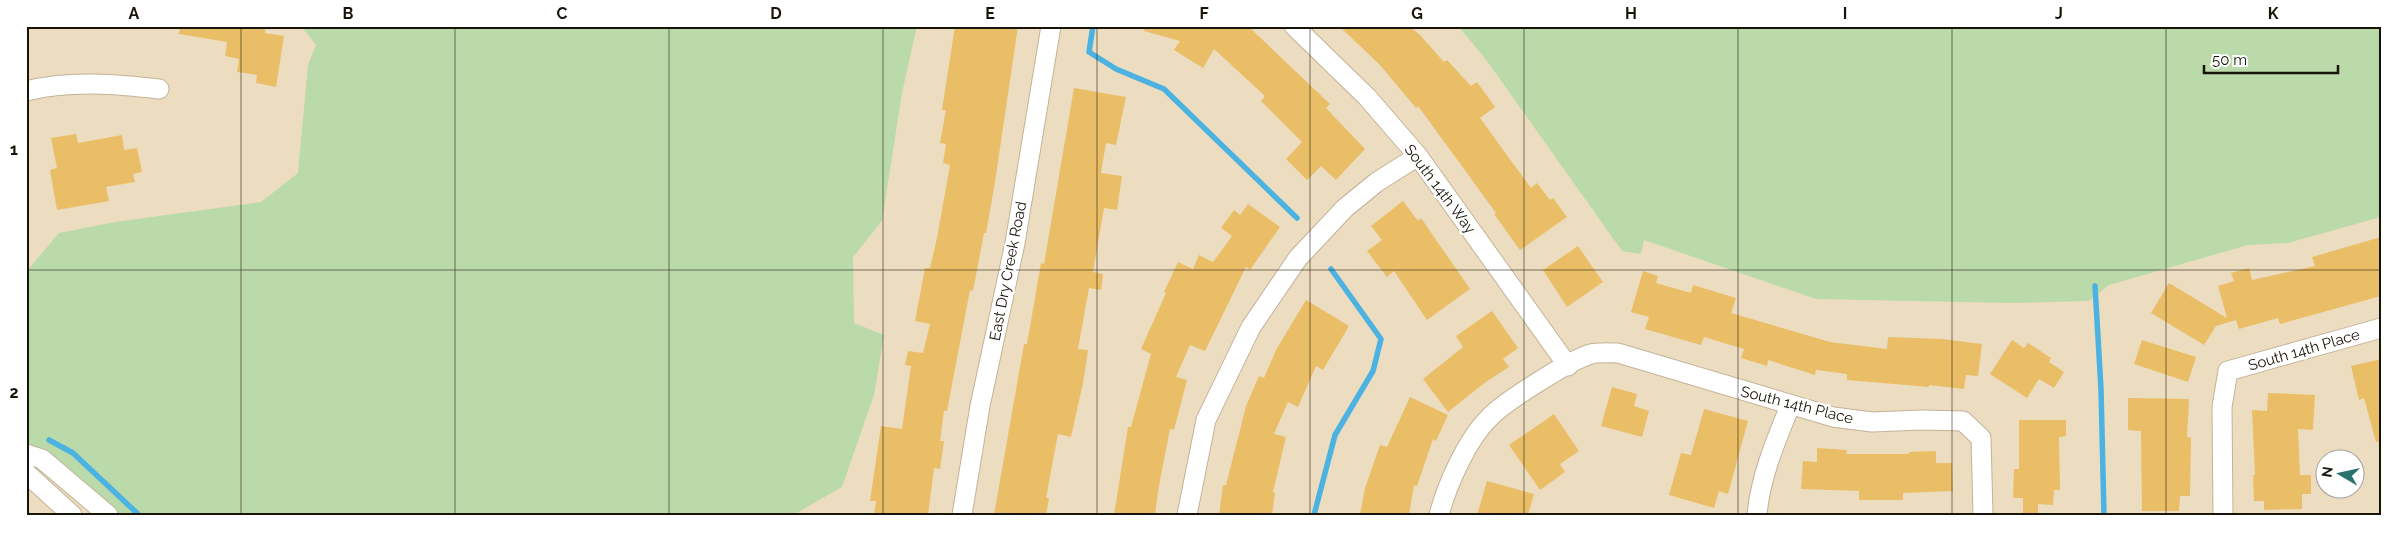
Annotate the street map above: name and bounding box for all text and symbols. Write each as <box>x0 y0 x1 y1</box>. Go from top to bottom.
text: A <box>129 4 140 23</box>
text: B <box>343 4 354 23</box>
text: C <box>557 4 568 23</box>
text: D <box>770 4 782 23</box>
text: E <box>985 4 995 23</box>
text: F <box>1199 4 1209 23</box>
text: G <box>1411 4 1423 23</box>
text: H <box>1625 4 1637 23</box>
text: I <box>1843 4 1847 23</box>
text: J <box>2055 4 2063 23</box>
text: K <box>2268 4 2279 23</box>
scale bar <box>2204 42 2338 74</box>
text: 50 m <box>2212 51 2247 69</box>
text: 1 <box>10 140 18 159</box>
street label: South 14th Way <box>1401 141 1479 237</box>
street label: East Dry Creek Road <box>986 200 1030 342</box>
street label: South 14th Place <box>2246 325 2362 375</box>
street label: South 14th Place <box>1739 382 1855 428</box>
text: 2 <box>9 383 19 402</box>
north arrow <box>2314 448 2364 498</box>
text: N <box>2318 465 2336 478</box>

